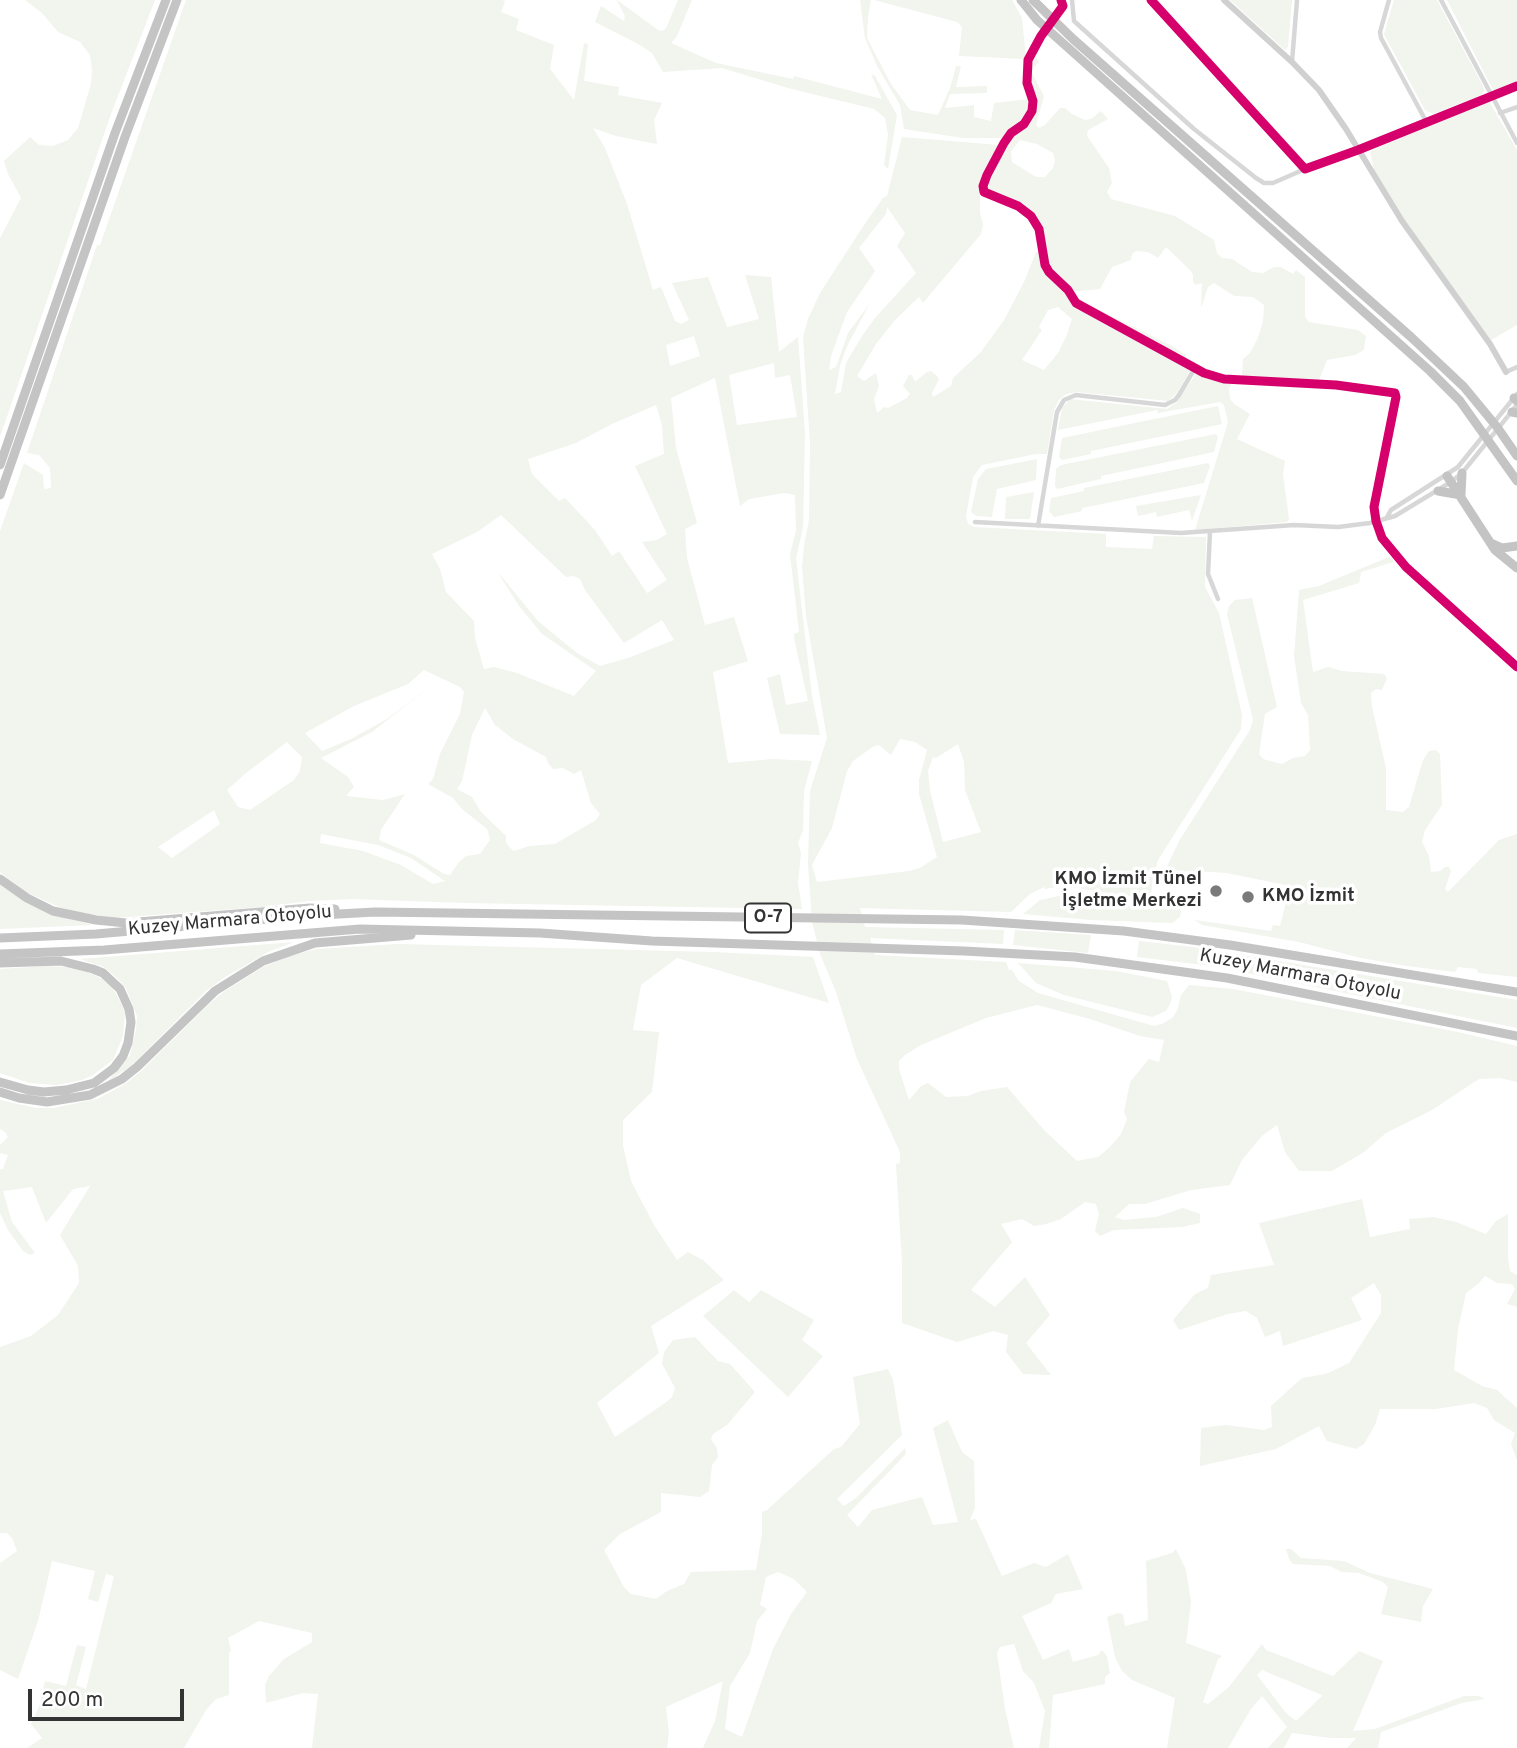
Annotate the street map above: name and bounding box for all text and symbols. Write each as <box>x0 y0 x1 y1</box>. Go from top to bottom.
place label: KMO İzmit Tünel İşletme Merkezi <box>1054 869 1202 913</box>
marker: KMO İzmit Tünel İşletme Merkezi <box>1208 883 1224 899</box>
place label: KMO İzmit <box>1262 886 1355 908</box>
marker: KMO İzmit <box>1240 889 1256 905</box>
street label: Kuzey Marmara Otoyolu <box>127 902 333 942</box>
road number: O-7 <box>745 903 791 932</box>
street label: Kuzey Marmara Otoyolu <box>1197 945 1403 1007</box>
scale bar <box>32 1674 187 1718</box>
text: 200 m <box>41 1687 103 1714</box>

